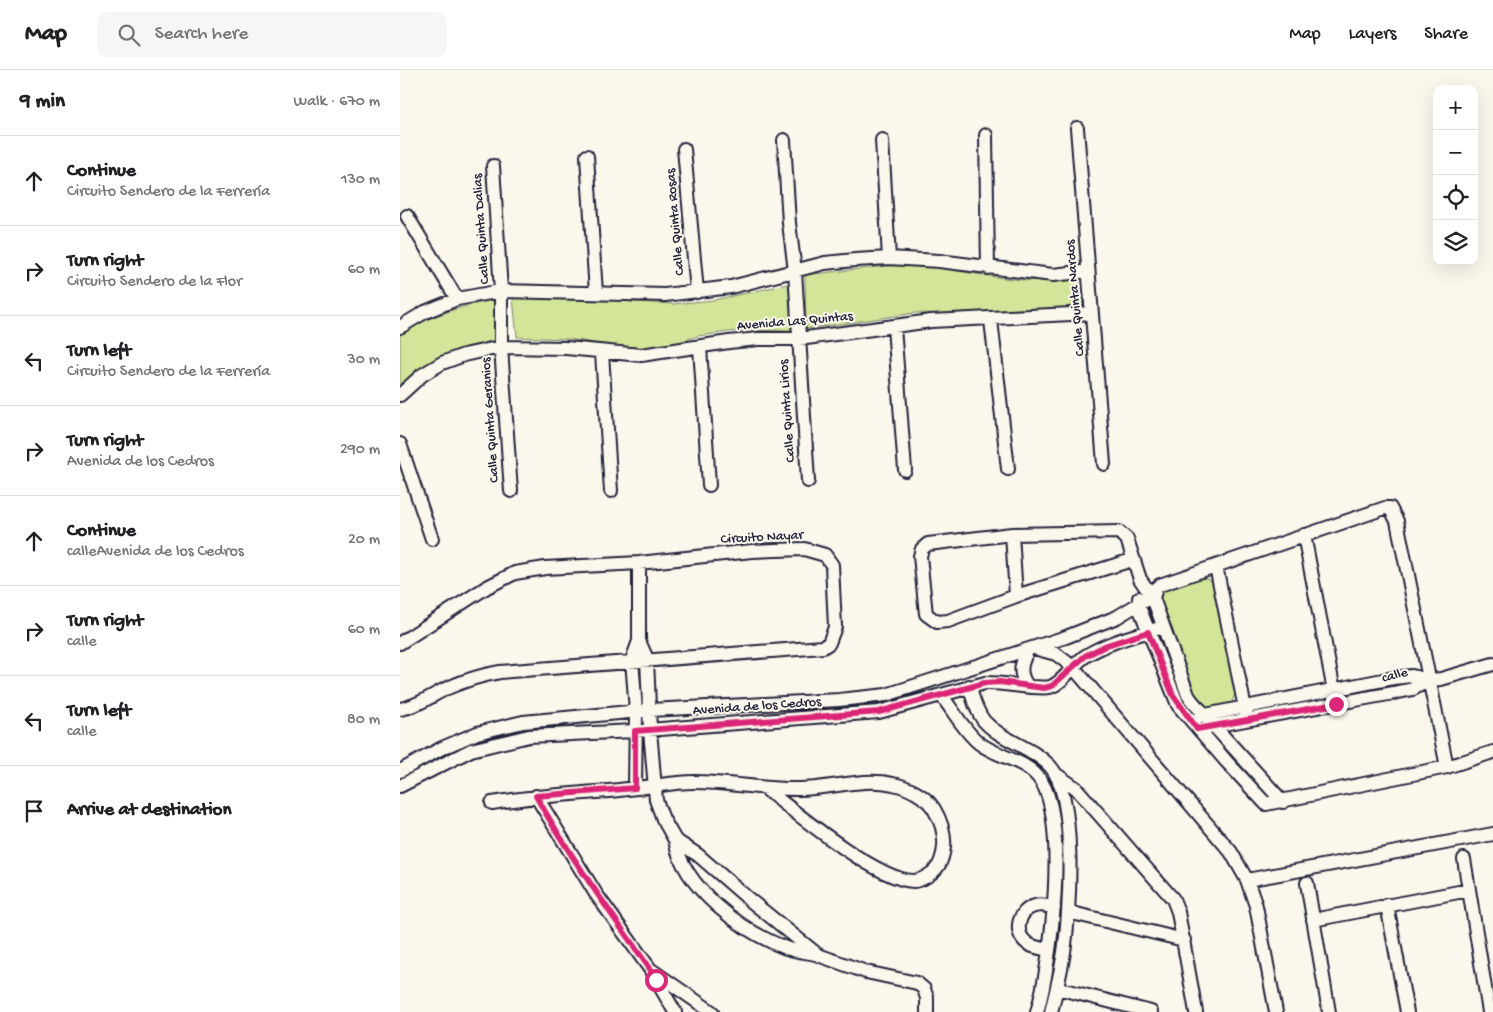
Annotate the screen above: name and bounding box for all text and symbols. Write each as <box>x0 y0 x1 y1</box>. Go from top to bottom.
search box <box>97 12 447 57</box>
text: Map <box>25 20 67 49</box>
icon: search <box>115 21 143 49</box>
text: Search here <box>155 23 248 46</box>
text: Map <box>1289 24 1321 45</box>
text: Layers <box>1349 24 1396 45</box>
text: Share <box>1424 24 1468 45</box>
map controls <box>1433 85 1478 265</box>
button: + <box>1433 85 1478 130</box>
text: 9 min <box>20 90 65 115</box>
text: Walk · 670 m <box>294 93 380 112</box>
button: − <box>1433 130 1478 175</box>
text: Continue <box>67 160 136 183</box>
icon: ahead <box>20 167 48 195</box>
street label: Calle Quinta Rosas <box>663 167 689 276</box>
text: 130 m <box>341 171 380 190</box>
street label: Calle Quinta Dalias <box>470 172 494 285</box>
button: locate <box>1433 175 1478 220</box>
text: Circuito Sendero de la Ferrería <box>67 183 270 202</box>
button: layers <box>1433 220 1478 265</box>
street label: Calle Quinta Nardos <box>1062 238 1090 357</box>
text: Turn right <box>67 250 143 273</box>
icon: right <box>20 257 48 285</box>
text: 60 m <box>348 261 380 280</box>
text: Circuito Sendero de la Flor <box>67 273 242 292</box>
street label: Avenida Las Quintas <box>736 308 855 336</box>
text: Turn left <box>67 340 131 363</box>
icon: left <box>20 347 48 375</box>
text: 30 m <box>347 351 380 370</box>
street label: Calle Quinta Geranios <box>478 356 504 483</box>
street label: Calle Quinta Lirios <box>776 358 800 463</box>
text: Circuito Sendero de la Ferrería <box>67 363 270 382</box>
text: Turn right <box>67 430 143 453</box>
icon: right <box>20 437 48 465</box>
text: 290 m <box>340 441 380 460</box>
text: Avenida de los Cedros <box>67 453 214 472</box>
text: Continue <box>67 520 136 543</box>
icon: ahead <box>20 527 48 555</box>
street label: Circuito Nayar <box>720 527 805 549</box>
text: 20 m <box>348 531 380 550</box>
text: calleAvenida de los Cedros <box>67 543 244 562</box>
text: Turn right <box>67 610 143 633</box>
icon: right <box>20 617 48 645</box>
text: 60 m <box>348 621 380 640</box>
text: calle <box>67 633 97 652</box>
street label: calle <box>1380 664 1410 687</box>
route end <box>1325 693 1348 716</box>
street label: Avenida de los Cedros <box>692 694 823 720</box>
text: Turn left <box>67 700 131 723</box>
icon: left <box>20 707 48 735</box>
text: 80 m <box>347 711 380 730</box>
text: calle <box>67 723 97 742</box>
icon: arrive <box>20 797 48 825</box>
text: Arrive at destination <box>67 799 231 822</box>
route start <box>645 969 668 992</box>

